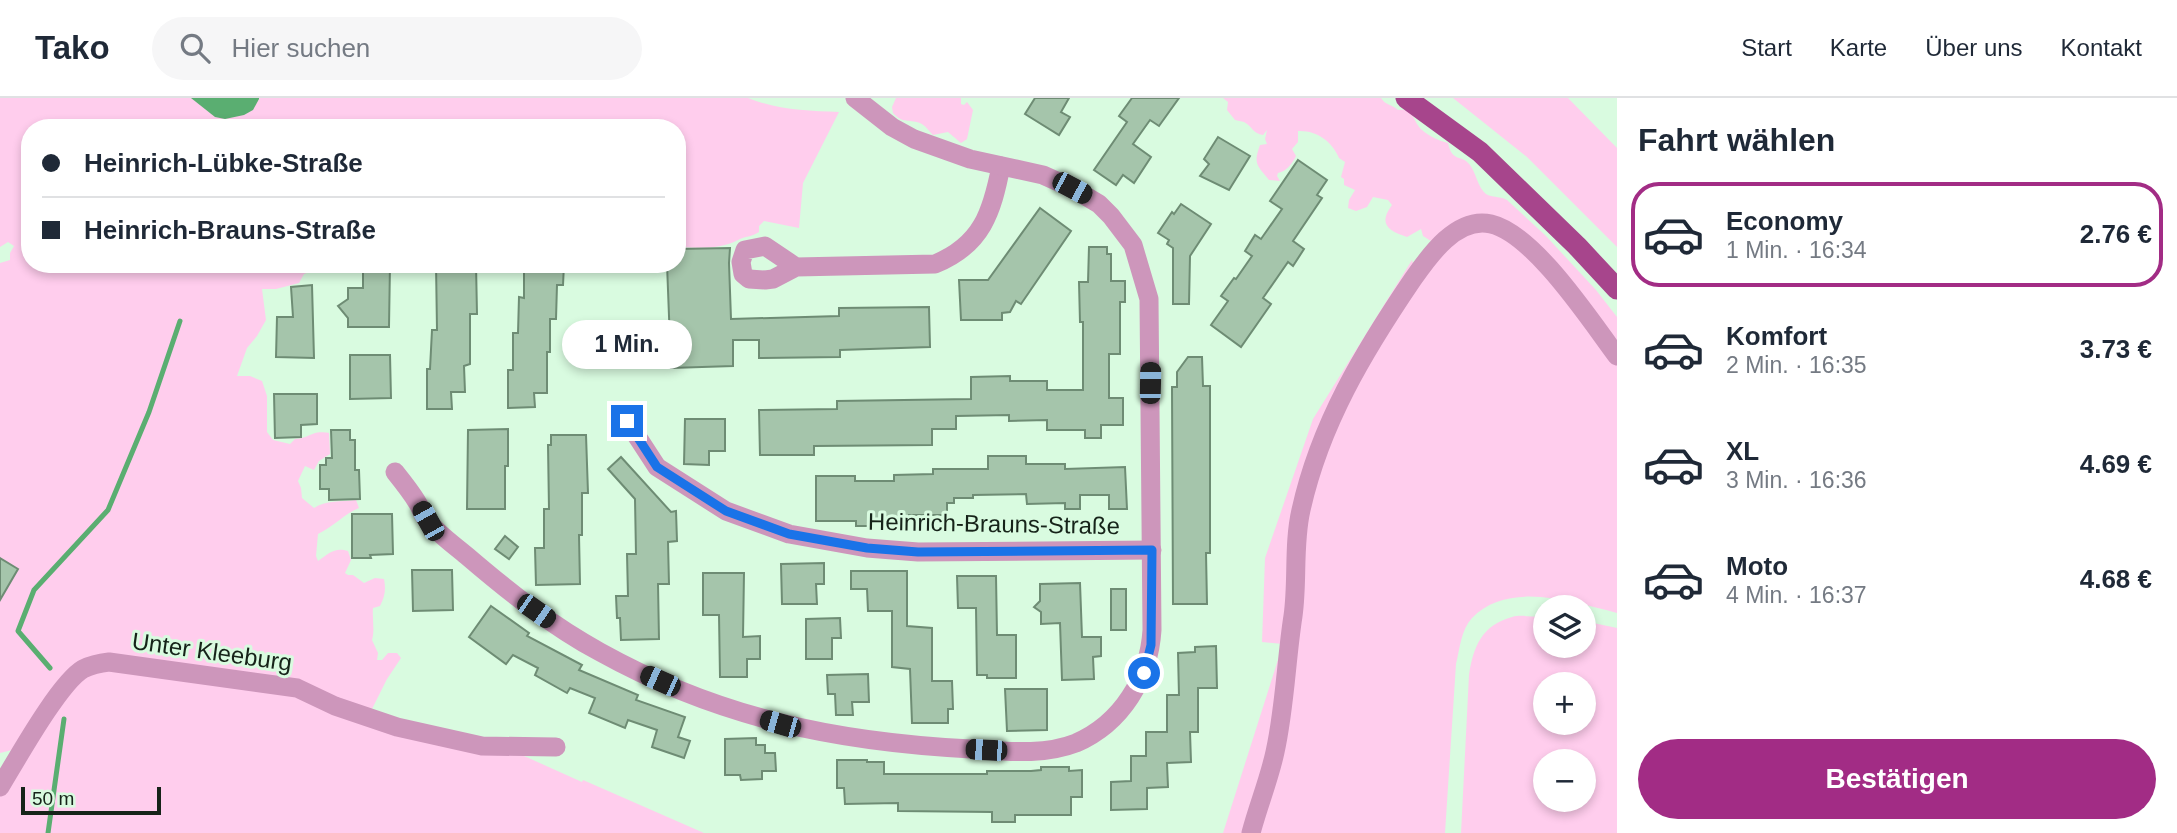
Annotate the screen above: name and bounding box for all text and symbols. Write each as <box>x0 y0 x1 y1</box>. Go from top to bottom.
search box <box>152 17 642 80</box>
text: Tako <box>35 29 110 66</box>
icon: search <box>176 29 214 67</box>
text: Hier suchen <box>232 33 370 63</box>
text: Start <box>1741 34 1792 61</box>
text: Karte <box>1830 34 1887 61</box>
text: Über uns <box>1925 34 2023 61</box>
text: Kontakt <box>2061 34 2142 61</box>
text: Fahrt wählen <box>1638 122 1835 158</box>
text: Heinrich-Lübke-Straße <box>84 148 363 178</box>
car <box>1049 169 1096 207</box>
icon: car <box>1642 203 1705 266</box>
text: Economy <box>1726 206 1843 236</box>
text: Heinrich-Brauns-Straße <box>84 215 376 245</box>
text: 2.76 € <box>2080 219 2152 249</box>
text: 1 Min. · 16:34 <box>1726 237 1867 263</box>
icon: car <box>1642 318 1705 381</box>
callout: 1 Min. <box>562 320 692 368</box>
text: Komfort <box>1726 321 1827 351</box>
text: 1 Min. <box>594 331 660 357</box>
text: 3.73 € <box>2080 334 2152 364</box>
text: 2 Min. · 16:35 <box>1726 352 1867 378</box>
car <box>1140 362 1161 404</box>
route end <box>611 405 643 437</box>
icon: car <box>1642 433 1705 496</box>
text: XL <box>1726 436 1759 466</box>
text: 4.69 € <box>2080 449 2152 479</box>
text: 3 Min. · 16:36 <box>1726 467 1867 493</box>
car <box>409 498 448 544</box>
street label: Heinrich-Brauns-Straße <box>868 508 1120 539</box>
icon: car <box>1642 548 1705 611</box>
text: Moto <box>1726 551 1788 581</box>
text: 4.68 € <box>2080 564 2152 594</box>
text: 4 Min. · 16:37 <box>1726 582 1867 608</box>
car <box>513 590 560 632</box>
map controls <box>1533 595 1596 812</box>
button: layers <box>1533 595 1596 658</box>
street label: Unter Kleeburg <box>130 627 294 676</box>
route start <box>1128 657 1160 689</box>
car <box>637 663 684 699</box>
button: + <box>1533 672 1596 735</box>
car <box>757 708 804 740</box>
car <box>965 738 1008 762</box>
button: Bestätigen <box>1638 739 2156 819</box>
button: − <box>1533 749 1596 812</box>
scale bar <box>21 784 161 816</box>
text: 50 m <box>32 788 74 809</box>

